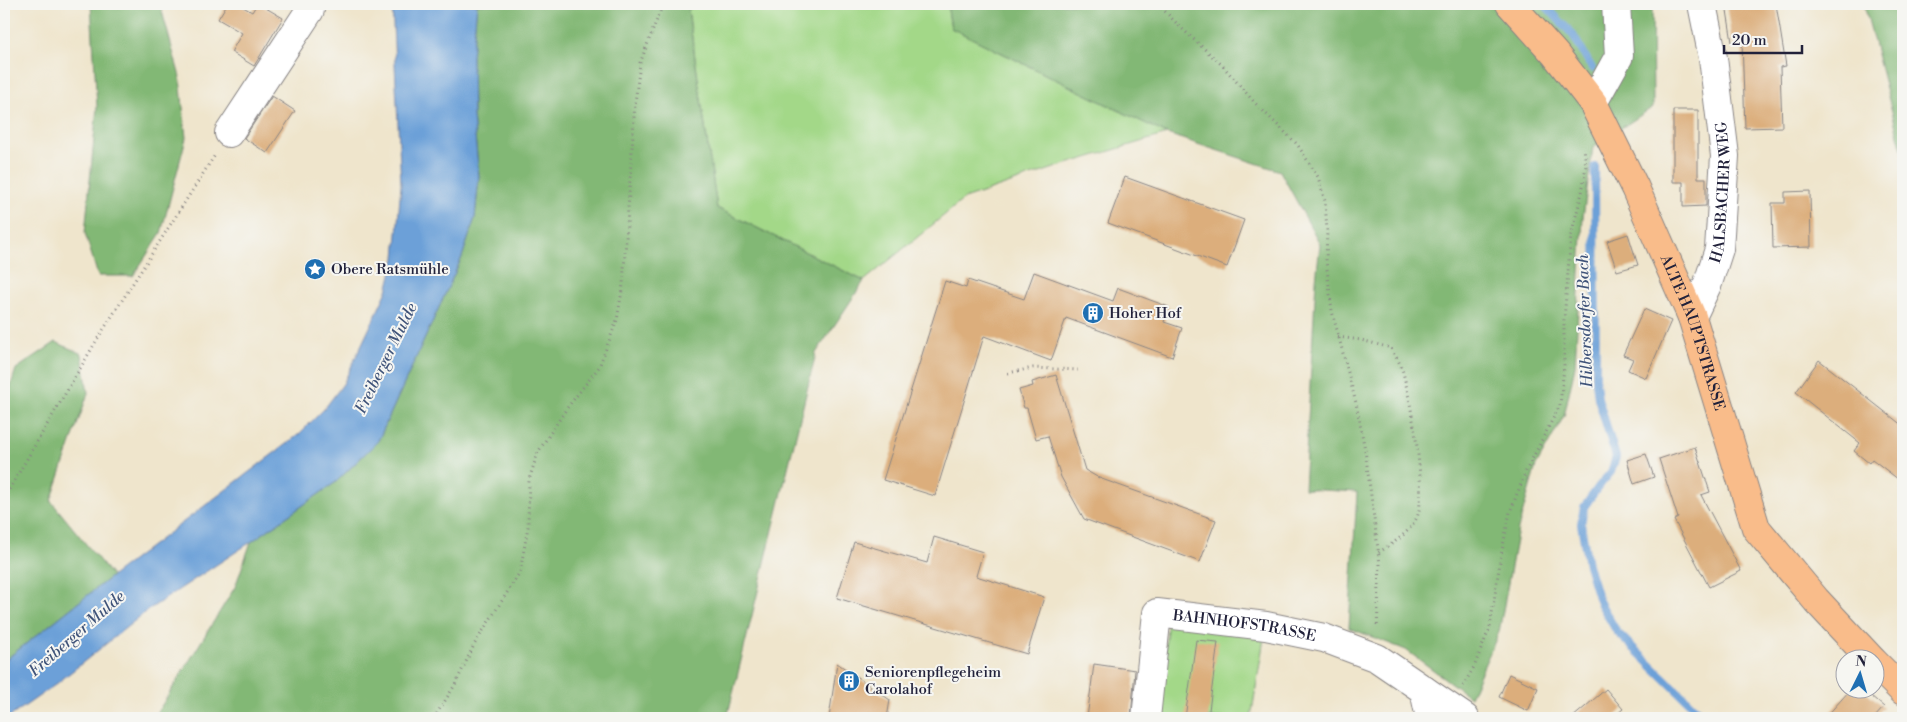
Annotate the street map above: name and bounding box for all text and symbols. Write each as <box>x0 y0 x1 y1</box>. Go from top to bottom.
scale bar <box>1724 22 1802 54</box>
text: 20 m <box>1732 31 1767 50</box>
street label: HALSBACHER WEG <box>1706 121 1735 266</box>
street label: ALTE HAUPTSTRASSE <box>1655 251 1729 413</box>
water label: Hilbersdorfer Bach <box>1573 254 1597 389</box>
place icon: Obere Ratsmühle <box>303 257 327 281</box>
place label: Obere Ratsmühle <box>331 260 449 279</box>
water label: Freiberger Mulde <box>350 299 422 417</box>
building icon: Hoher Hof <box>1081 301 1105 325</box>
place label: Hoher Hof <box>1109 304 1182 323</box>
water label: Freiberger Mulde <box>24 586 129 681</box>
street label: BAHNHOFSTRASSE <box>1171 606 1318 646</box>
north arrow <box>1834 650 1884 700</box>
text: N <box>1855 653 1867 671</box>
place label: Seniorenpflegeheim Carolahof <box>865 663 1001 699</box>
building icon: Seniorenpflegeheim Carolahof <box>837 669 861 693</box>

